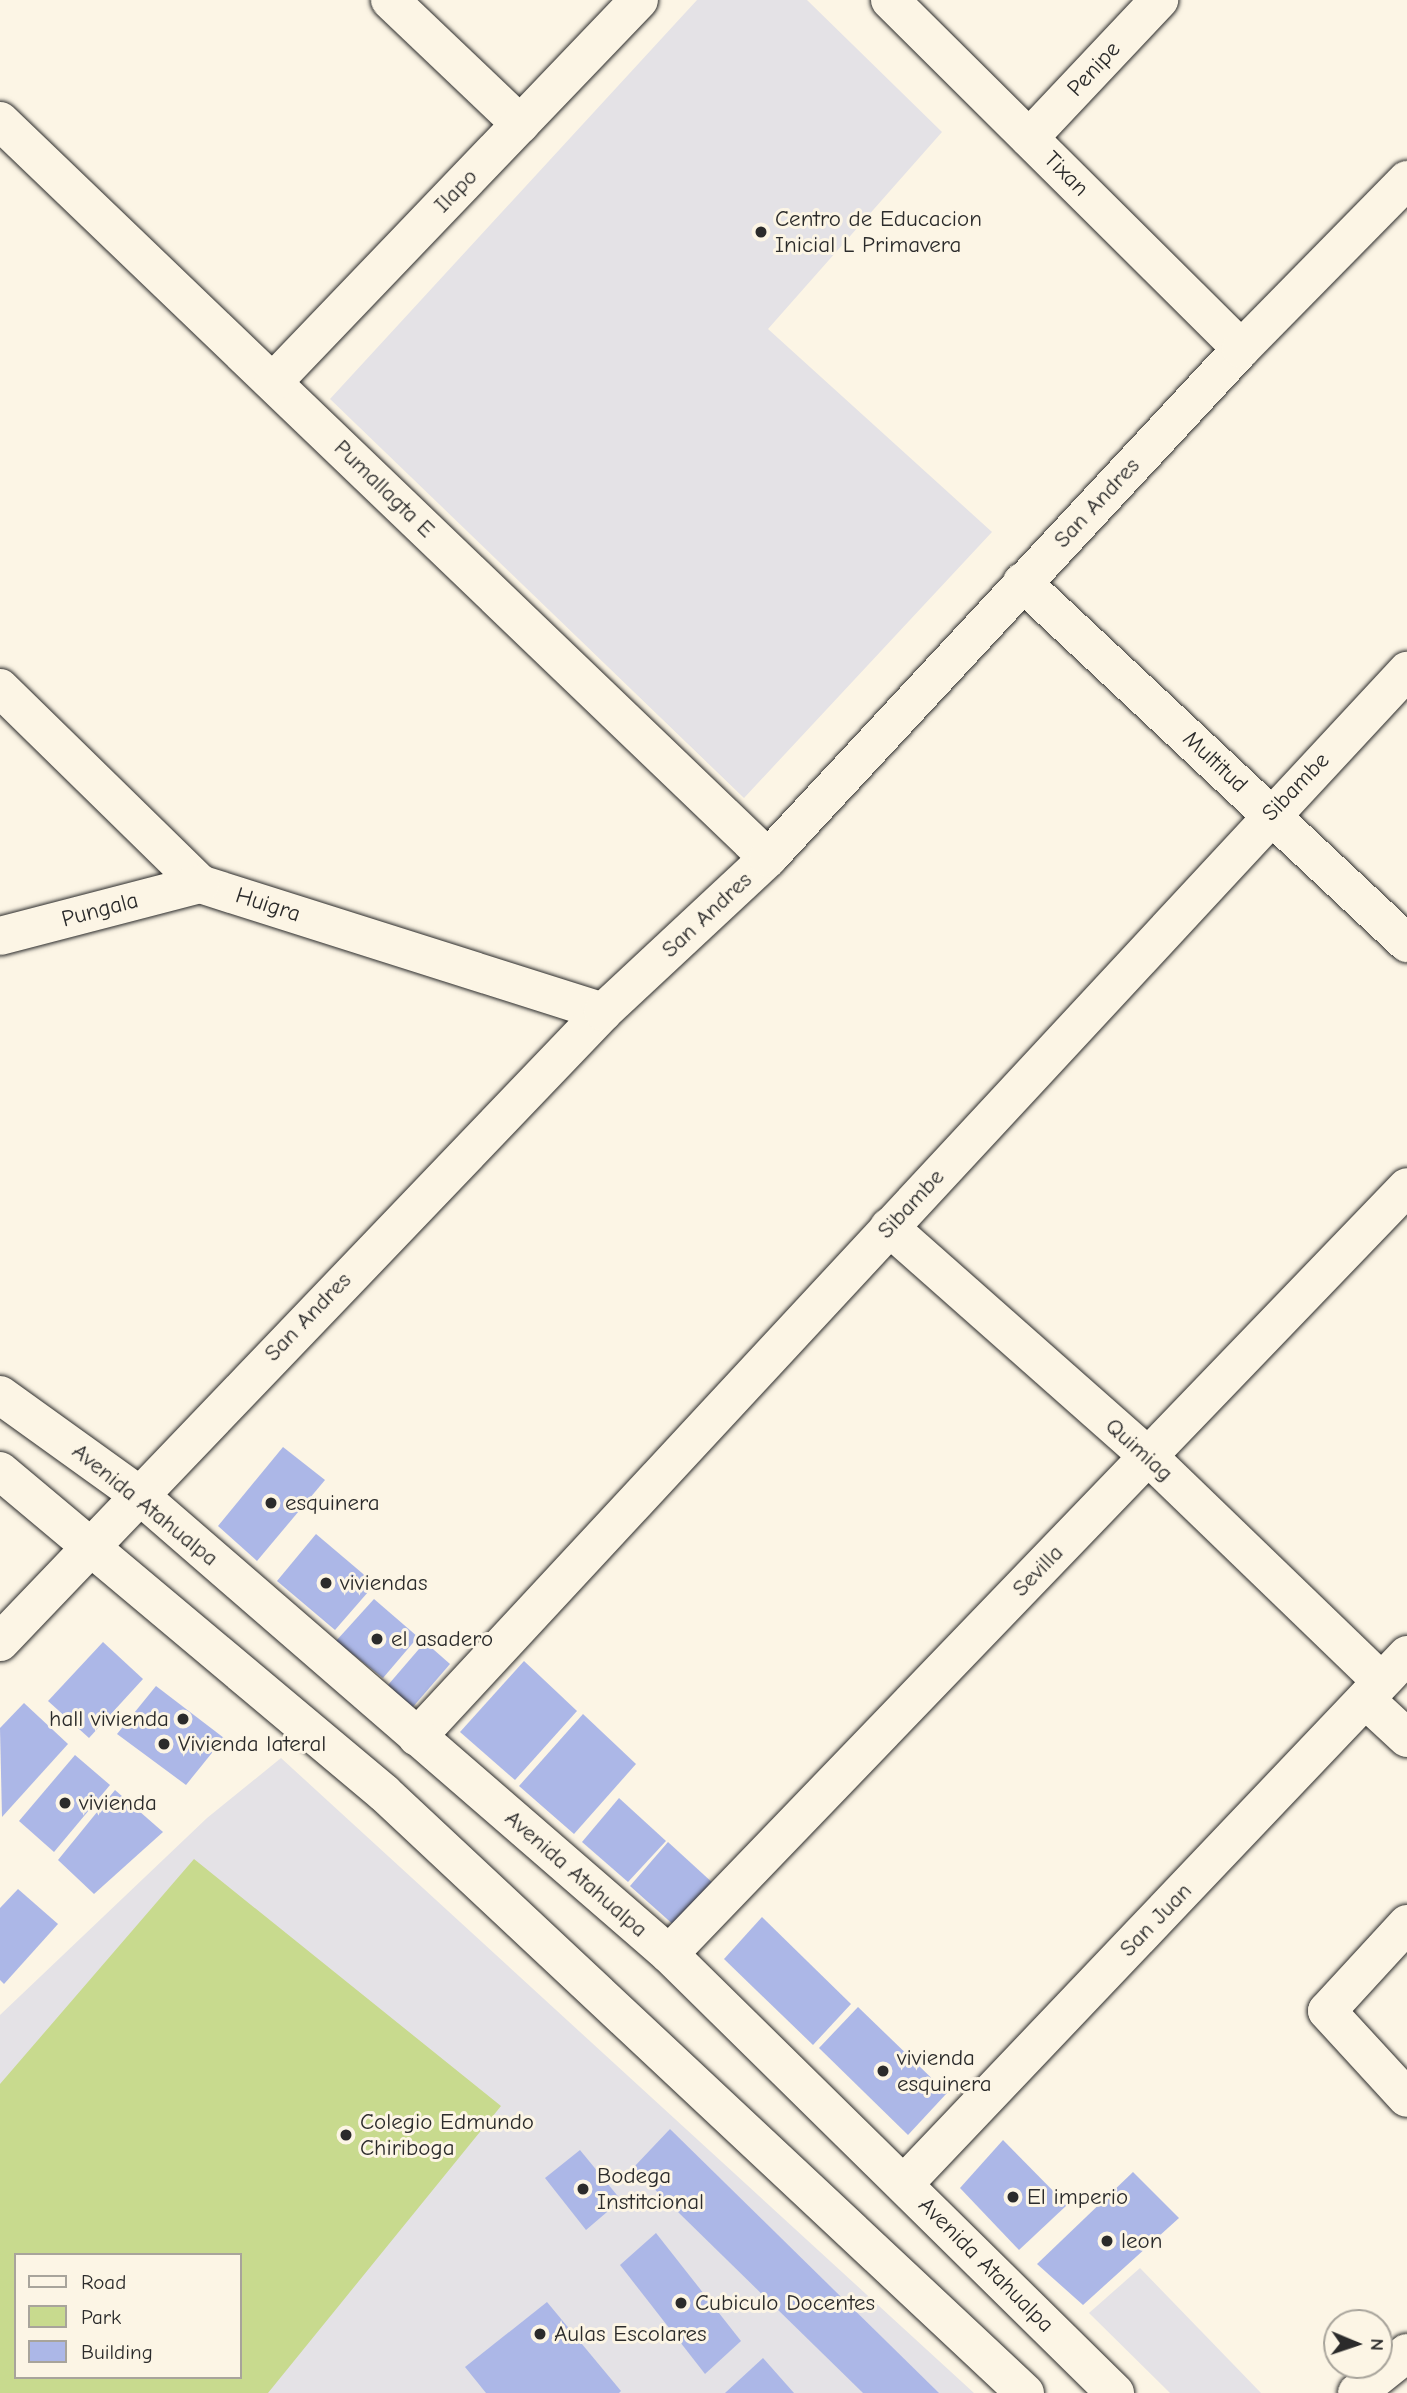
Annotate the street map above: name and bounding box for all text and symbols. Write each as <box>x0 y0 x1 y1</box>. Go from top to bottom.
street label: Penipe <box>1062 36 1126 102</box>
street label: Tixan <box>1038 146 1094 202</box>
street label: Ilapo <box>429 163 483 219</box>
place label: Centro de Educacion Inicial L Primavera <box>775 205 982 259</box>
marker: Centro de Educacion Inicial L Primavera <box>753 224 769 240</box>
street label: Pumallagta E <box>328 434 440 544</box>
street label: San Andres <box>1048 452 1146 554</box>
street label: Multitud <box>1177 725 1253 799</box>
street label: Sibambe <box>1257 747 1335 827</box>
street label: San Andres <box>656 866 758 964</box>
street label: Huigra <box>232 882 304 928</box>
street label: Pungala <box>59 887 141 933</box>
street label: Sibambe <box>872 1164 950 1244</box>
street label: San Andres <box>259 1267 357 1367</box>
street label: Quimiag <box>1099 1412 1179 1488</box>
street label: Avenida Atahualpa <box>66 1438 224 1572</box>
place label: esquinera <box>285 1489 380 1517</box>
marker: esquinera <box>263 1495 279 1511</box>
street label: Sevilla <box>1007 1539 1069 1603</box>
place label: viviendas <box>340 1569 428 1597</box>
marker: viviendas <box>318 1575 334 1591</box>
place label: el asadero <box>391 1625 493 1653</box>
marker: el asadero <box>369 1631 385 1647</box>
place label: hall vivienda <box>49 1705 169 1733</box>
marker: hall vivienda <box>175 1711 191 1727</box>
place label: Vivienda lateral <box>178 1730 326 1758</box>
marker: Vivienda lateral <box>156 1736 172 1752</box>
place label: vivienda <box>79 1789 157 1817</box>
marker: vivienda <box>57 1795 73 1811</box>
street label: Avenida Atahualpa <box>499 1805 653 1943</box>
street label: San Juan <box>1114 1877 1198 1963</box>
place label: vivienda esquinera <box>897 2044 992 2098</box>
marker: vivienda esquinera <box>875 2063 891 2079</box>
place label: Colegio Edmundo Chiriboga <box>360 2108 534 2162</box>
marker: Colegio Edmundo Chiriboga <box>338 2127 354 2143</box>
place label: Bodega Institcional <box>597 2162 704 2216</box>
marker: Bodega Institcional <box>575 2181 591 2197</box>
place label: El imperio <box>1027 2183 1128 2211</box>
marker: El imperio <box>1005 2189 1021 2205</box>
street label: Avenida Atahualpa <box>913 2192 1059 2338</box>
place label: leon <box>1121 2227 1162 2255</box>
marker: leon <box>1099 2233 1115 2249</box>
legend <box>14 2253 242 2379</box>
text: Road <box>81 2270 126 2294</box>
place label: Cubiculo Docentes <box>695 2289 875 2317</box>
marker: Cubiculo Docentes <box>673 2295 689 2311</box>
text: Park <box>81 2305 121 2329</box>
north arrow <box>1323 2309 1393 2379</box>
place label: Aulas Escolares <box>554 2320 707 2348</box>
marker: Aulas Escolares <box>532 2326 548 2342</box>
text: N <box>1366 2338 1388 2351</box>
text: Building <box>81 2340 153 2364</box>

